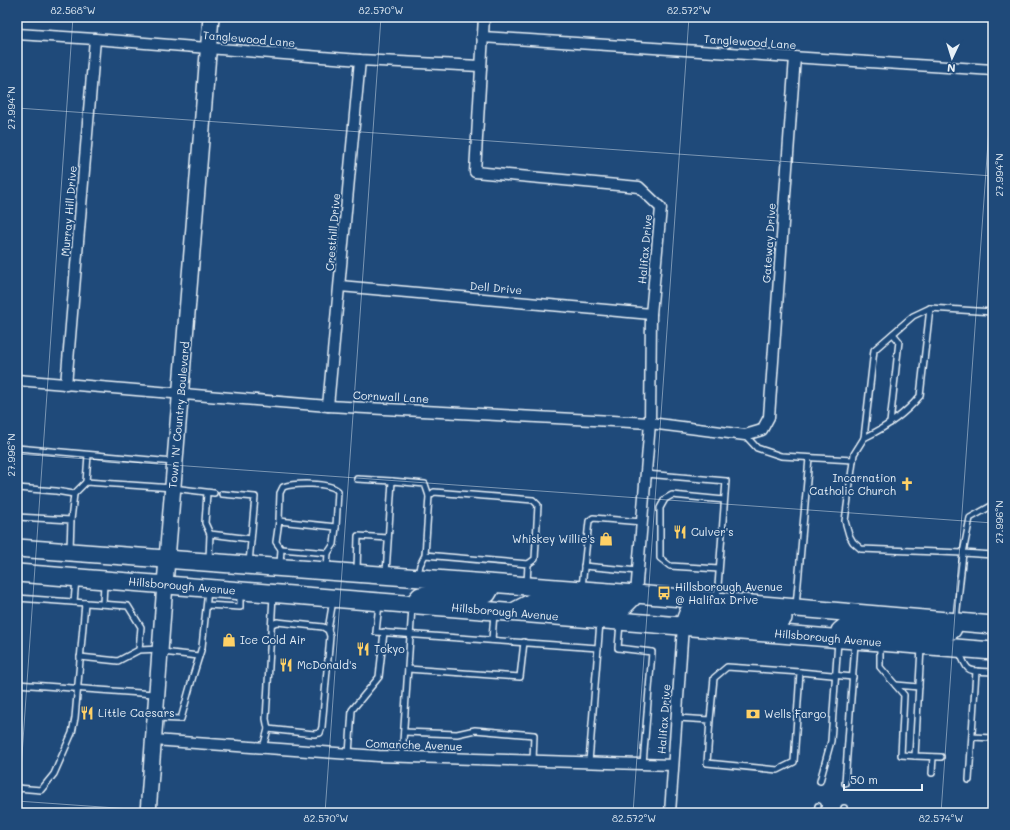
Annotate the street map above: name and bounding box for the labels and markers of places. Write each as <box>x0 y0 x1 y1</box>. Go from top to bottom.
place label: Incarnation Catholic Church <box>809 470 896 498</box>
church icon: Incarnation Catholic Church <box>899 476 915 492</box>
restaurant icon: Culver's <box>672 524 688 540</box>
place label: Culver's <box>691 524 734 539</box>
place label: Whiskey Willie's <box>512 531 595 546</box>
shop icon: Whiskey Willie's <box>598 531 614 547</box>
place label: Hillsborough Avenue @ Halifax Drive <box>675 579 783 607</box>
bus stop icon: Hillsborough Avenue @ Halifax Drive <box>656 585 672 601</box>
shop icon: Ice Cold Air <box>221 632 237 648</box>
place label: Ice Cold Air <box>240 632 306 647</box>
restaurant icon: Tokyo <box>355 641 371 657</box>
place label: Tokyo <box>374 641 405 656</box>
restaurant icon: McDonald's <box>278 657 294 673</box>
place label: McDonald's <box>297 657 357 672</box>
restaurant icon: Little Caesars <box>79 705 95 721</box>
place label: Little Caesars <box>98 705 175 720</box>
bank icon: Wells Fargo <box>745 706 761 722</box>
place label: Wells Fargo <box>764 706 827 721</box>

